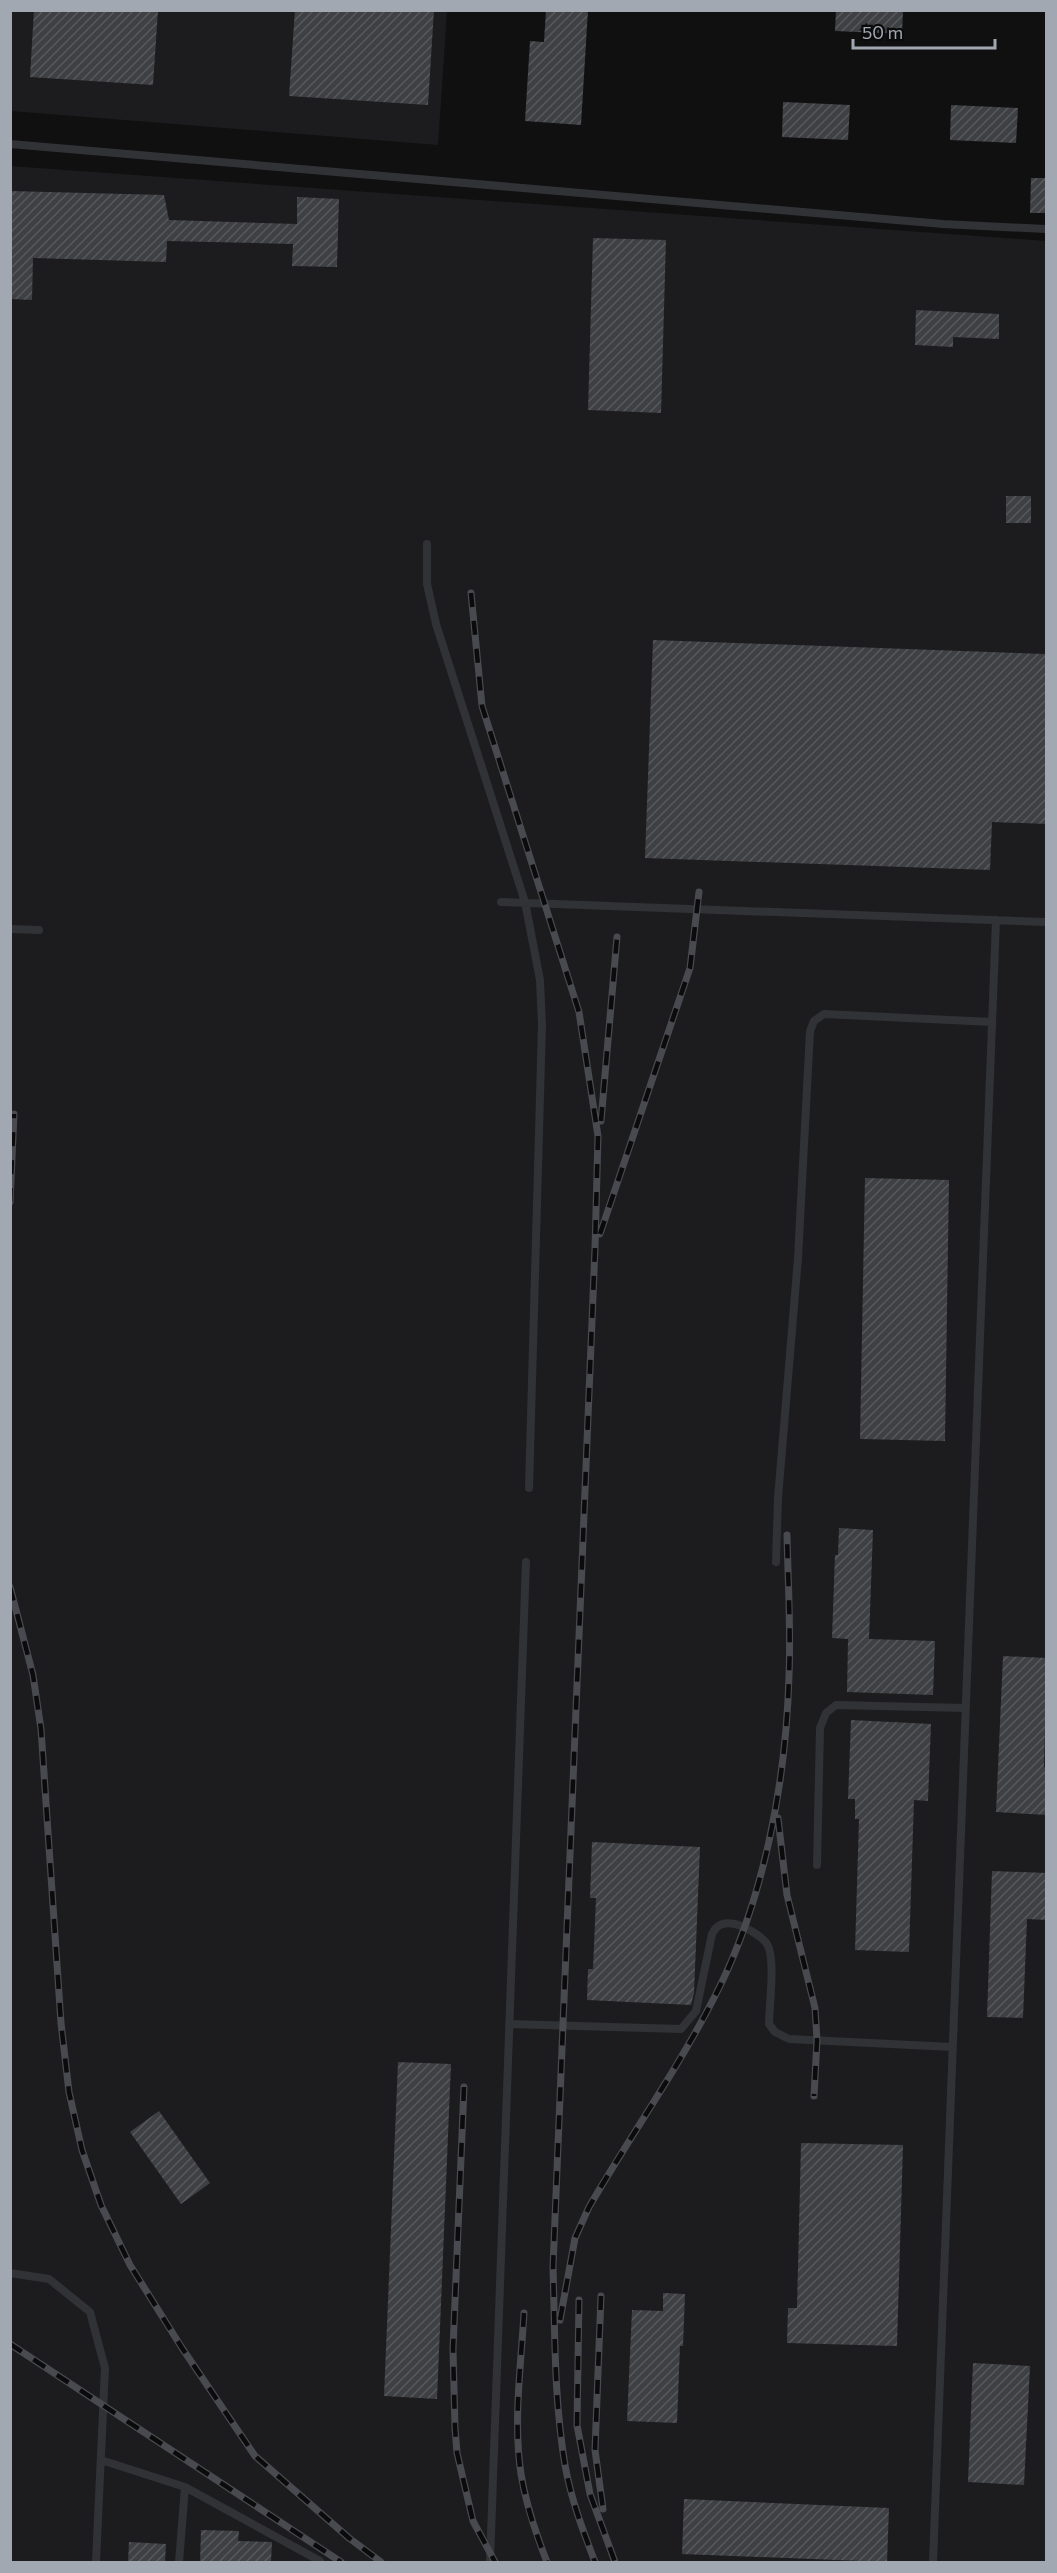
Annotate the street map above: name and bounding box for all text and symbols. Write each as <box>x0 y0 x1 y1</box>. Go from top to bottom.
scale bar <box>853 12 996 50</box>
text: 50 m <box>862 21 903 43</box>

